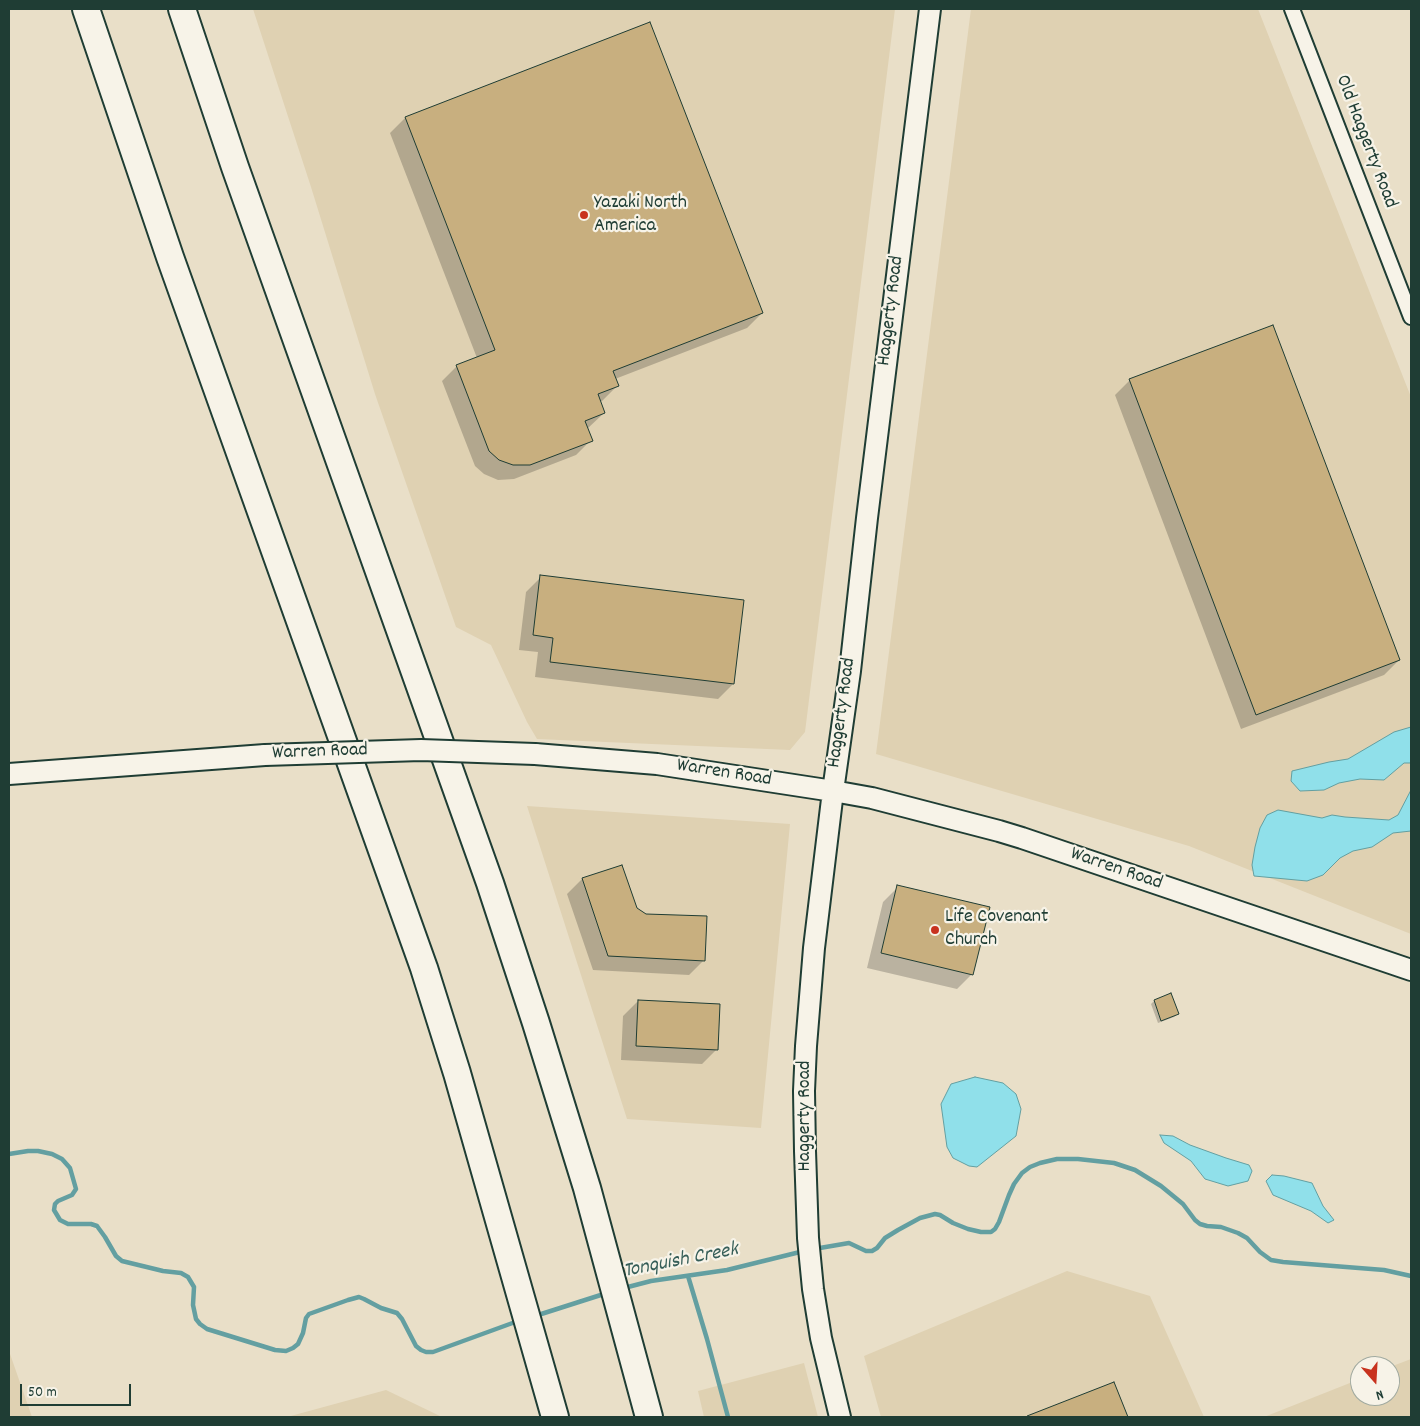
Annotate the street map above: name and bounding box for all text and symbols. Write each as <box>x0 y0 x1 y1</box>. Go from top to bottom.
street label: Old Haggerty Road <box>1329 72 1401 212</box>
place label: Yazaki North America <box>594 192 687 239</box>
marker: Yazaki North America <box>578 209 590 221</box>
street label: Haggerty Road <box>873 255 911 367</box>
street label: Haggerty Road <box>823 656 863 770</box>
street label: Warren Road <box>272 739 368 767</box>
street label: Warren Road <box>675 755 773 793</box>
street label: Warren Road <box>1067 843 1165 897</box>
place label: Life Covenant Church <box>945 906 1048 953</box>
marker: Life Covenant Church <box>929 924 941 936</box>
street label: Haggerty Road <box>794 1061 818 1171</box>
water label: Tonquish Creek <box>622 1239 740 1285</box>
north arrow <box>1350 1356 1400 1406</box>
scale bar <box>22 1374 134 1406</box>
text: 50 m <box>28 1382 57 1404</box>
text: N <box>1373 1384 1386 1405</box>

